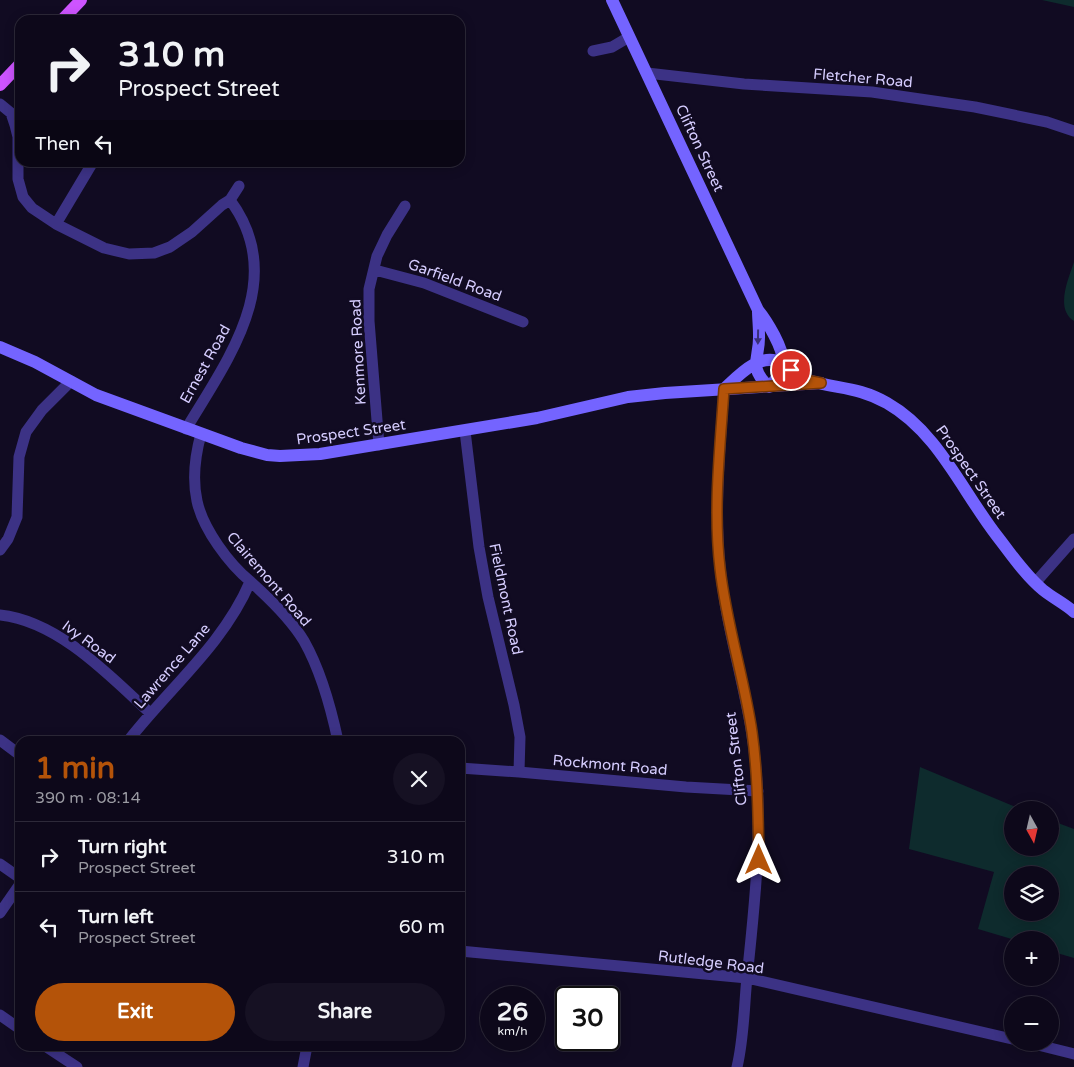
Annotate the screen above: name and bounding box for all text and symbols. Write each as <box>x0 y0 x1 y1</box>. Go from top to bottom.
text: 310 m <box>118 34 225 76</box>
icon: right <box>35 35 100 100</box>
street label: Fletcher Road <box>812 65 914 91</box>
text: Prospect Street <box>118 76 280 102</box>
street label: Clifton Street <box>672 102 728 195</box>
icon: left <box>90 130 118 158</box>
text: Then <box>35 133 80 155</box>
street label: Garfield Road <box>406 255 504 305</box>
street label: Kenmore Road <box>346 299 370 405</box>
street label: Ernest Road <box>176 321 234 407</box>
one-way arrow <box>754 329 762 345</box>
pin <box>770 349 812 391</box>
icon: arrive <box>777 356 805 384</box>
street label: Prospect Street <box>295 415 407 449</box>
street label: Prospect Street <box>932 422 1010 523</box>
street label: Clairemont Road <box>223 528 315 630</box>
street label: Fieldmont Road <box>485 542 527 656</box>
street label: Ivy Road <box>59 617 119 667</box>
street label: Lawrence Lane <box>130 620 214 712</box>
street label: Clifton Street <box>721 711 751 807</box>
text: 1 min <box>35 750 115 787</box>
street label: Rockmont Road <box>552 751 668 779</box>
button: close <box>393 753 445 805</box>
text: 390 m · 08:14 <box>35 788 141 808</box>
north arrow <box>1004 801 1059 856</box>
map controls <box>1004 801 1059 1051</box>
position arrow <box>732 833 784 885</box>
text: Turn right <box>78 836 166 858</box>
icon: right <box>35 843 63 871</box>
text: 310 m <box>387 846 445 868</box>
text: Prospect Street <box>78 858 196 878</box>
button: layers <box>1004 866 1059 921</box>
text: Turn left <box>78 906 154 928</box>
icon: left <box>35 913 63 941</box>
text: 60 m <box>399 916 445 938</box>
text: Prospect Street <box>78 928 196 948</box>
button: + <box>1004 931 1059 986</box>
street label: Rutledge Road <box>657 947 765 977</box>
button: Exit <box>35 983 235 1041</box>
button: Share <box>245 983 445 1041</box>
speed limit sign: 30 <box>555 986 620 1051</box>
button: − <box>1004 996 1059 1051</box>
text: 26 <box>497 997 528 1027</box>
text: km/h <box>497 1024 528 1038</box>

